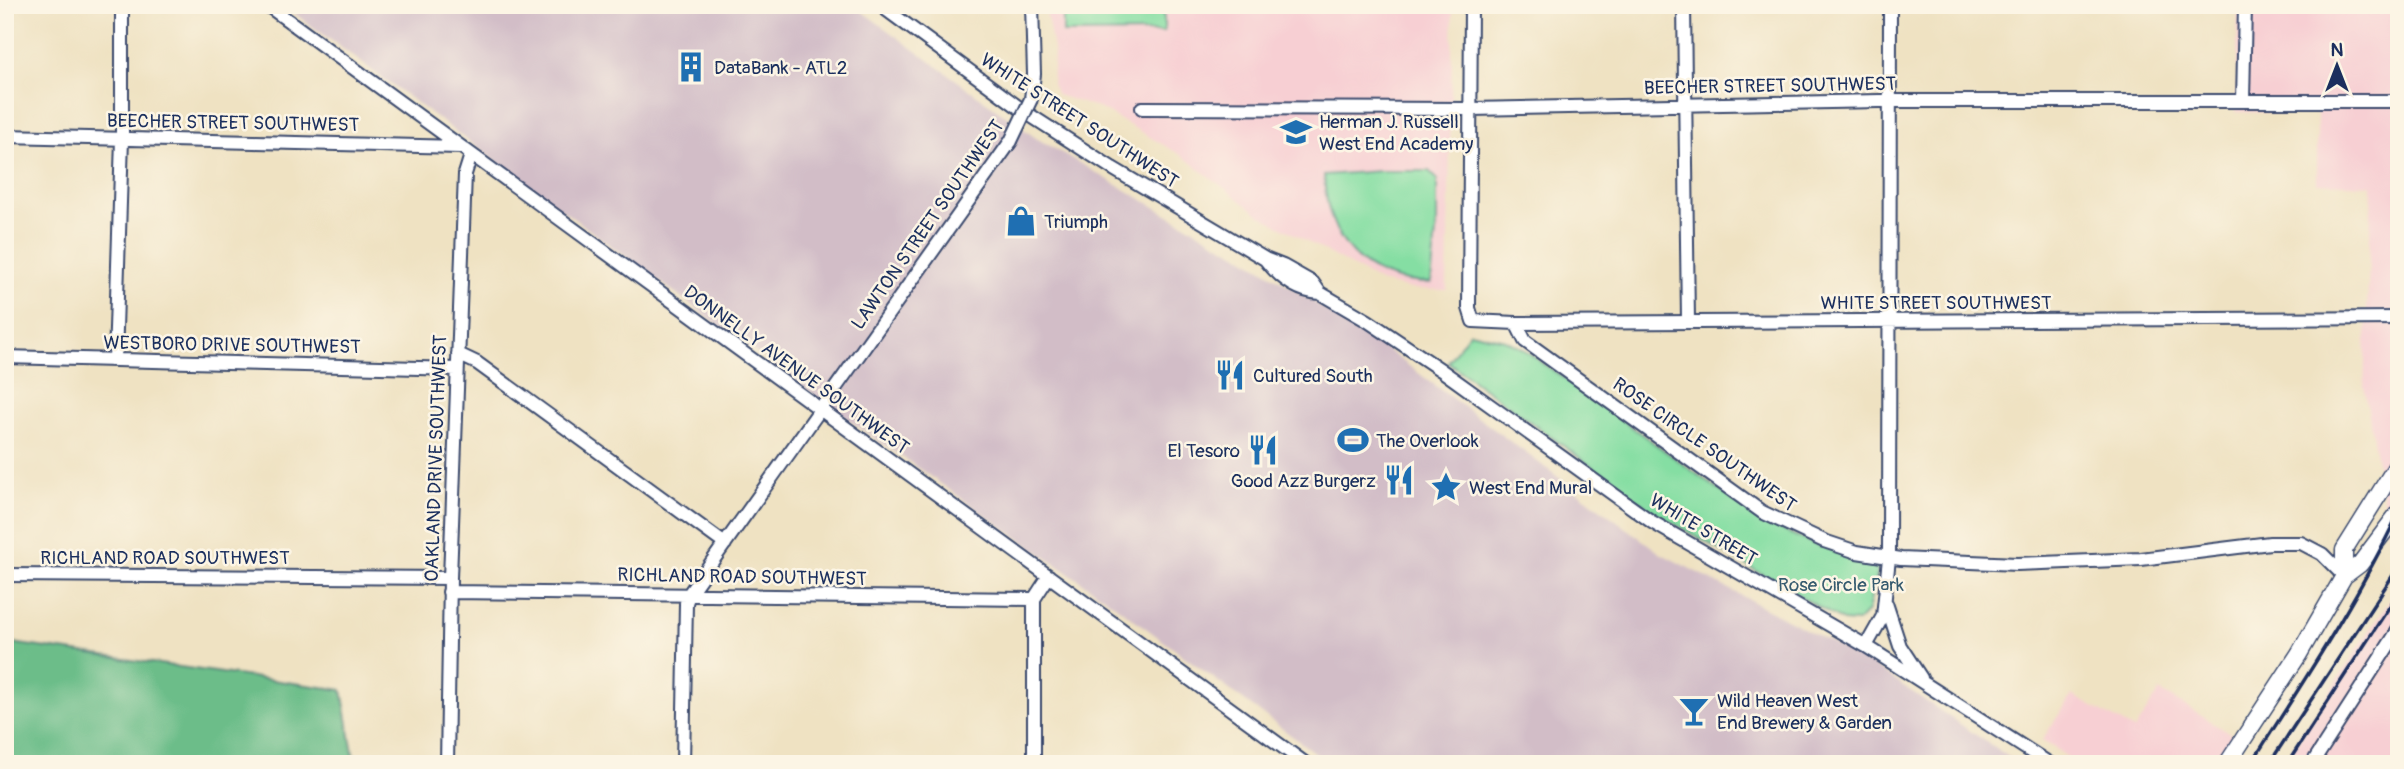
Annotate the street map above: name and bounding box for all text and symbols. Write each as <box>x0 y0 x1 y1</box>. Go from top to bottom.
north arrow <box>2302 32 2372 102</box>
text: N <box>2331 38 2344 62</box>
street label: WHITE STREET SOUTHWEST <box>976 48 1183 194</box>
building icon: DataBank - ATL2 <box>674 50 708 84</box>
place label: DataBank - ATL2 <box>714 56 847 80</box>
street label: BEECHER STREET SOUTHWEST <box>1644 72 1896 100</box>
street label: BEECHER STREET SOUTHWEST <box>107 109 359 137</box>
place label: Herman J. Russell West End Academy <box>1319 110 1473 156</box>
street label: LAWTON STREET SOUTHWEST <box>846 115 1010 334</box>
school or university icon: Herman J. Russell West End Academy <box>1279 115 1313 149</box>
shop icon: Triumph <box>1004 204 1038 238</box>
place label: Triumph <box>1044 210 1108 234</box>
street label: DONNELLY AVENUE SOUTHWEST <box>679 280 914 460</box>
street label: WHITE STREET SOUTHWEST <box>1820 291 2052 315</box>
street label: WESTBORO DRIVE SOUTHWEST <box>103 331 361 359</box>
street label: OAKLAND DRIVE SOUTHWEST <box>420 334 452 582</box>
restaurant icon: Cultured South <box>1213 358 1247 392</box>
place label: Cultured South <box>1253 364 1373 388</box>
street label: ROSE CIRCLE SOUTHWEST <box>1608 372 1801 517</box>
sports icon: The Overlook <box>1336 423 1370 457</box>
place label: The Overlook <box>1376 429 1479 453</box>
restaurant icon: El Tesoro <box>1246 433 1280 467</box>
place label: El Tesoro <box>1167 439 1240 463</box>
restaurant icon: Good Azz Burgerz <box>1382 463 1416 497</box>
place label: Good Azz Burgerz <box>1231 469 1376 493</box>
place icon: West End Mural <box>1429 470 1463 504</box>
place label: West End Mural <box>1469 476 1592 500</box>
street label: WHITE STREET <box>1645 488 1762 571</box>
street label: RICHLAND ROAD SOUTHWEST <box>40 546 290 570</box>
street label: RICHLAND ROAD SOUTHWEST <box>617 563 867 591</box>
park label: Rose Circle Park <box>1778 573 1904 597</box>
place label: Wild Heaven West End Brewery & Garden <box>1717 689 1892 735</box>
bar icon: Wild Heaven West End Brewery & Garden <box>1677 694 1711 728</box>

